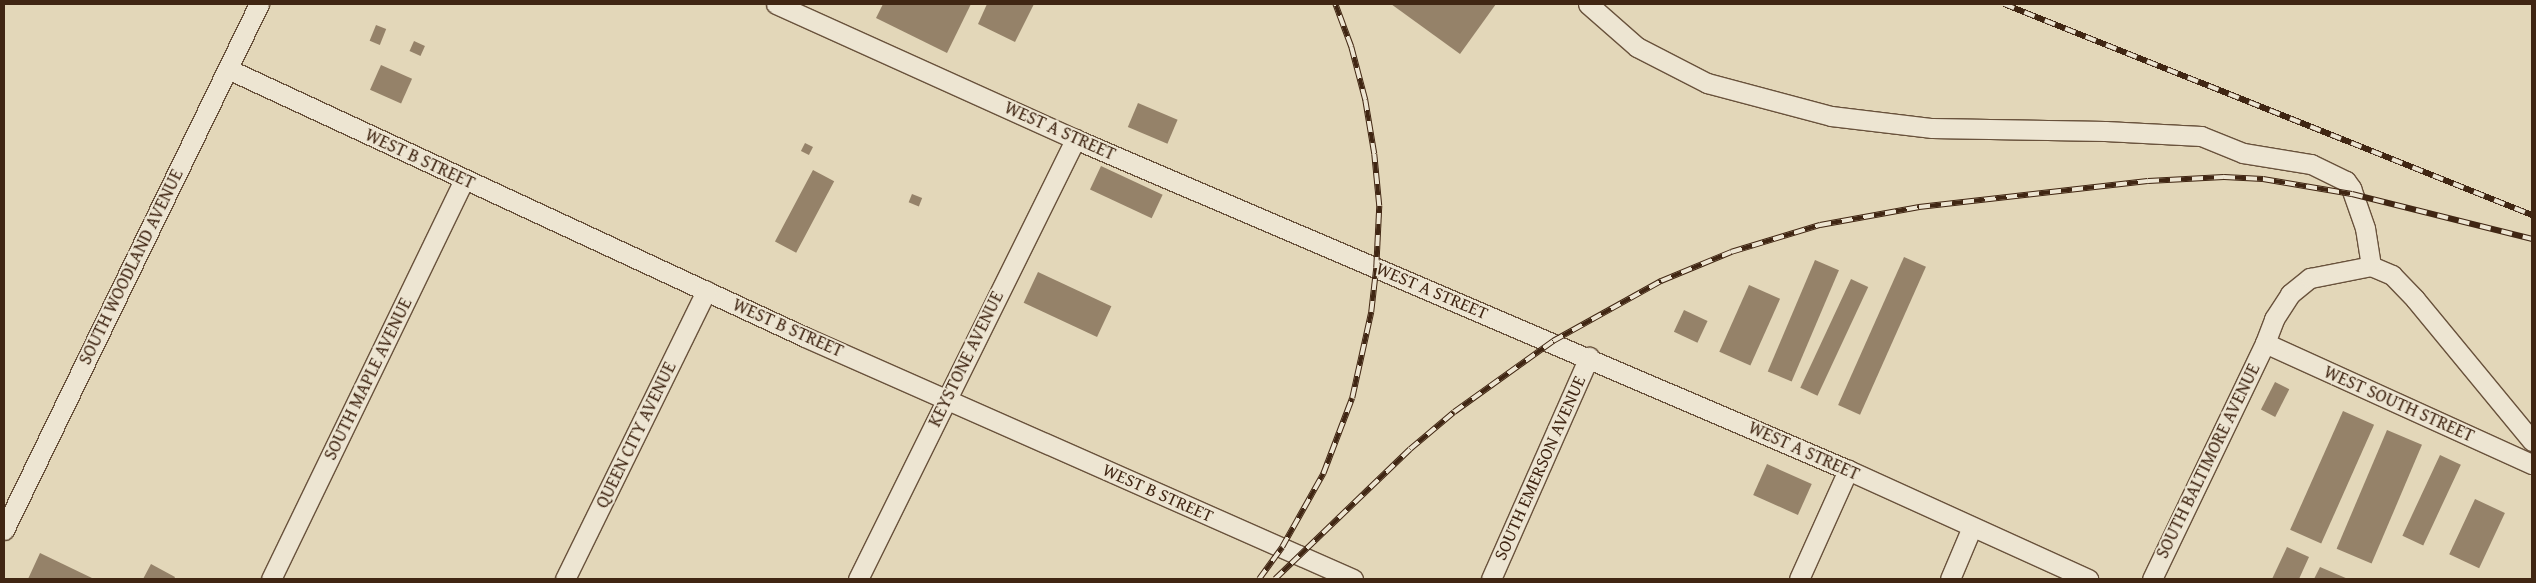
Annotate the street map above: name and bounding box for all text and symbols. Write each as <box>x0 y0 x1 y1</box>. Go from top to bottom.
street label: WEST A STREET <box>1001 97 1119 165</box>
street label: WEST B STREET <box>362 124 478 194</box>
street label: SOUTH WOODLAND AVENUE <box>74 166 188 368</box>
street label: WEST A STREET <box>1373 258 1491 324</box>
street label: KEYSTONE AVENUE <box>924 288 1008 430</box>
street label: SOUTH MAPLE AVENUE <box>319 294 417 464</box>
street label: WEST B STREET <box>729 294 847 362</box>
street label: QUEEN CITY AVENUE <box>591 358 681 512</box>
street label: SOUTH BALTIMORE AVENUE <box>2151 360 2265 562</box>
street label: WEST SOUTH STREET <box>2320 361 2478 447</box>
street label: SOUTH EMERSON AVENUE <box>1490 372 1590 564</box>
street label: WEST A STREET <box>1745 417 1863 485</box>
street label: WEST B STREET <box>1099 459 1217 527</box>

